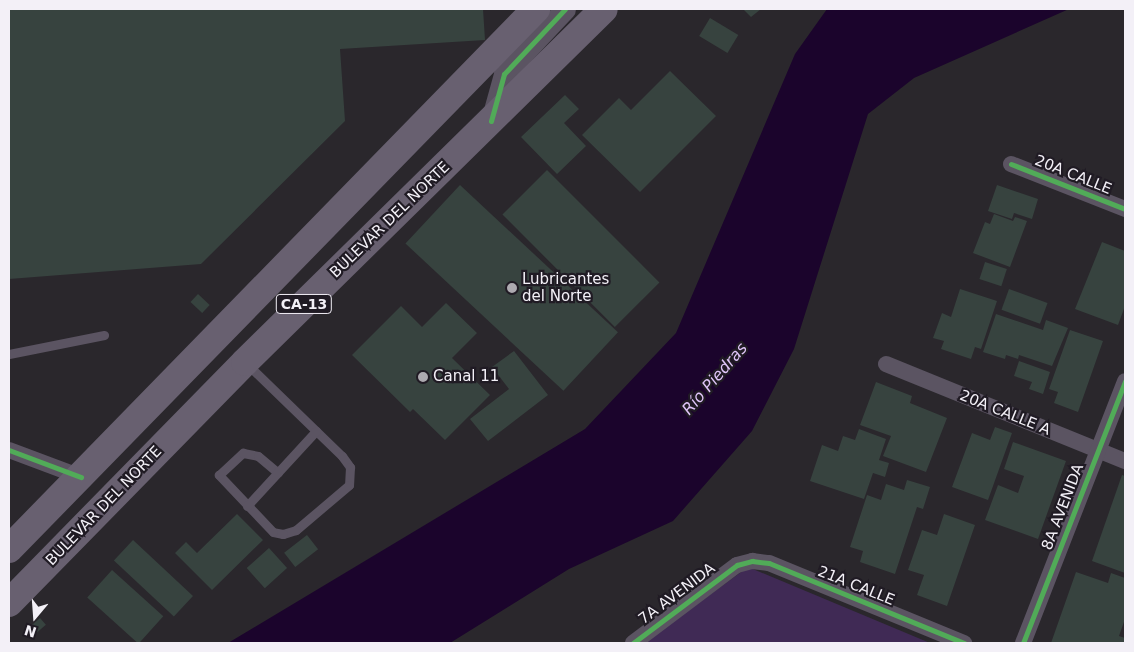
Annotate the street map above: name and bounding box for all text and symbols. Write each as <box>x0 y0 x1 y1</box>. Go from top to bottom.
street label: 20A CALLE <box>1032 151 1114 199</box>
street label: BULEVAR DEL NORTE <box>327 158 453 282</box>
place label: Lubricantes del Norte <box>522 270 609 305</box>
marker: Lubricantes del Norte <box>506 282 518 294</box>
road number: CA-13 <box>275 292 333 316</box>
water label: Río Piedras <box>678 339 752 419</box>
place label: Canal 11 <box>433 368 499 386</box>
marker: Canal 11 <box>417 371 429 383</box>
street label: 20A CALLE A <box>957 387 1053 439</box>
street label: BULEVAR DEL NORTE <box>42 443 166 569</box>
street label: 8A AVENIDA <box>1038 461 1088 553</box>
street label: 7A AVENIDA <box>635 559 719 629</box>
street label: 21A CALLE <box>815 562 897 610</box>
north arrow <box>10 592 60 642</box>
text: N <box>22 622 38 641</box>

